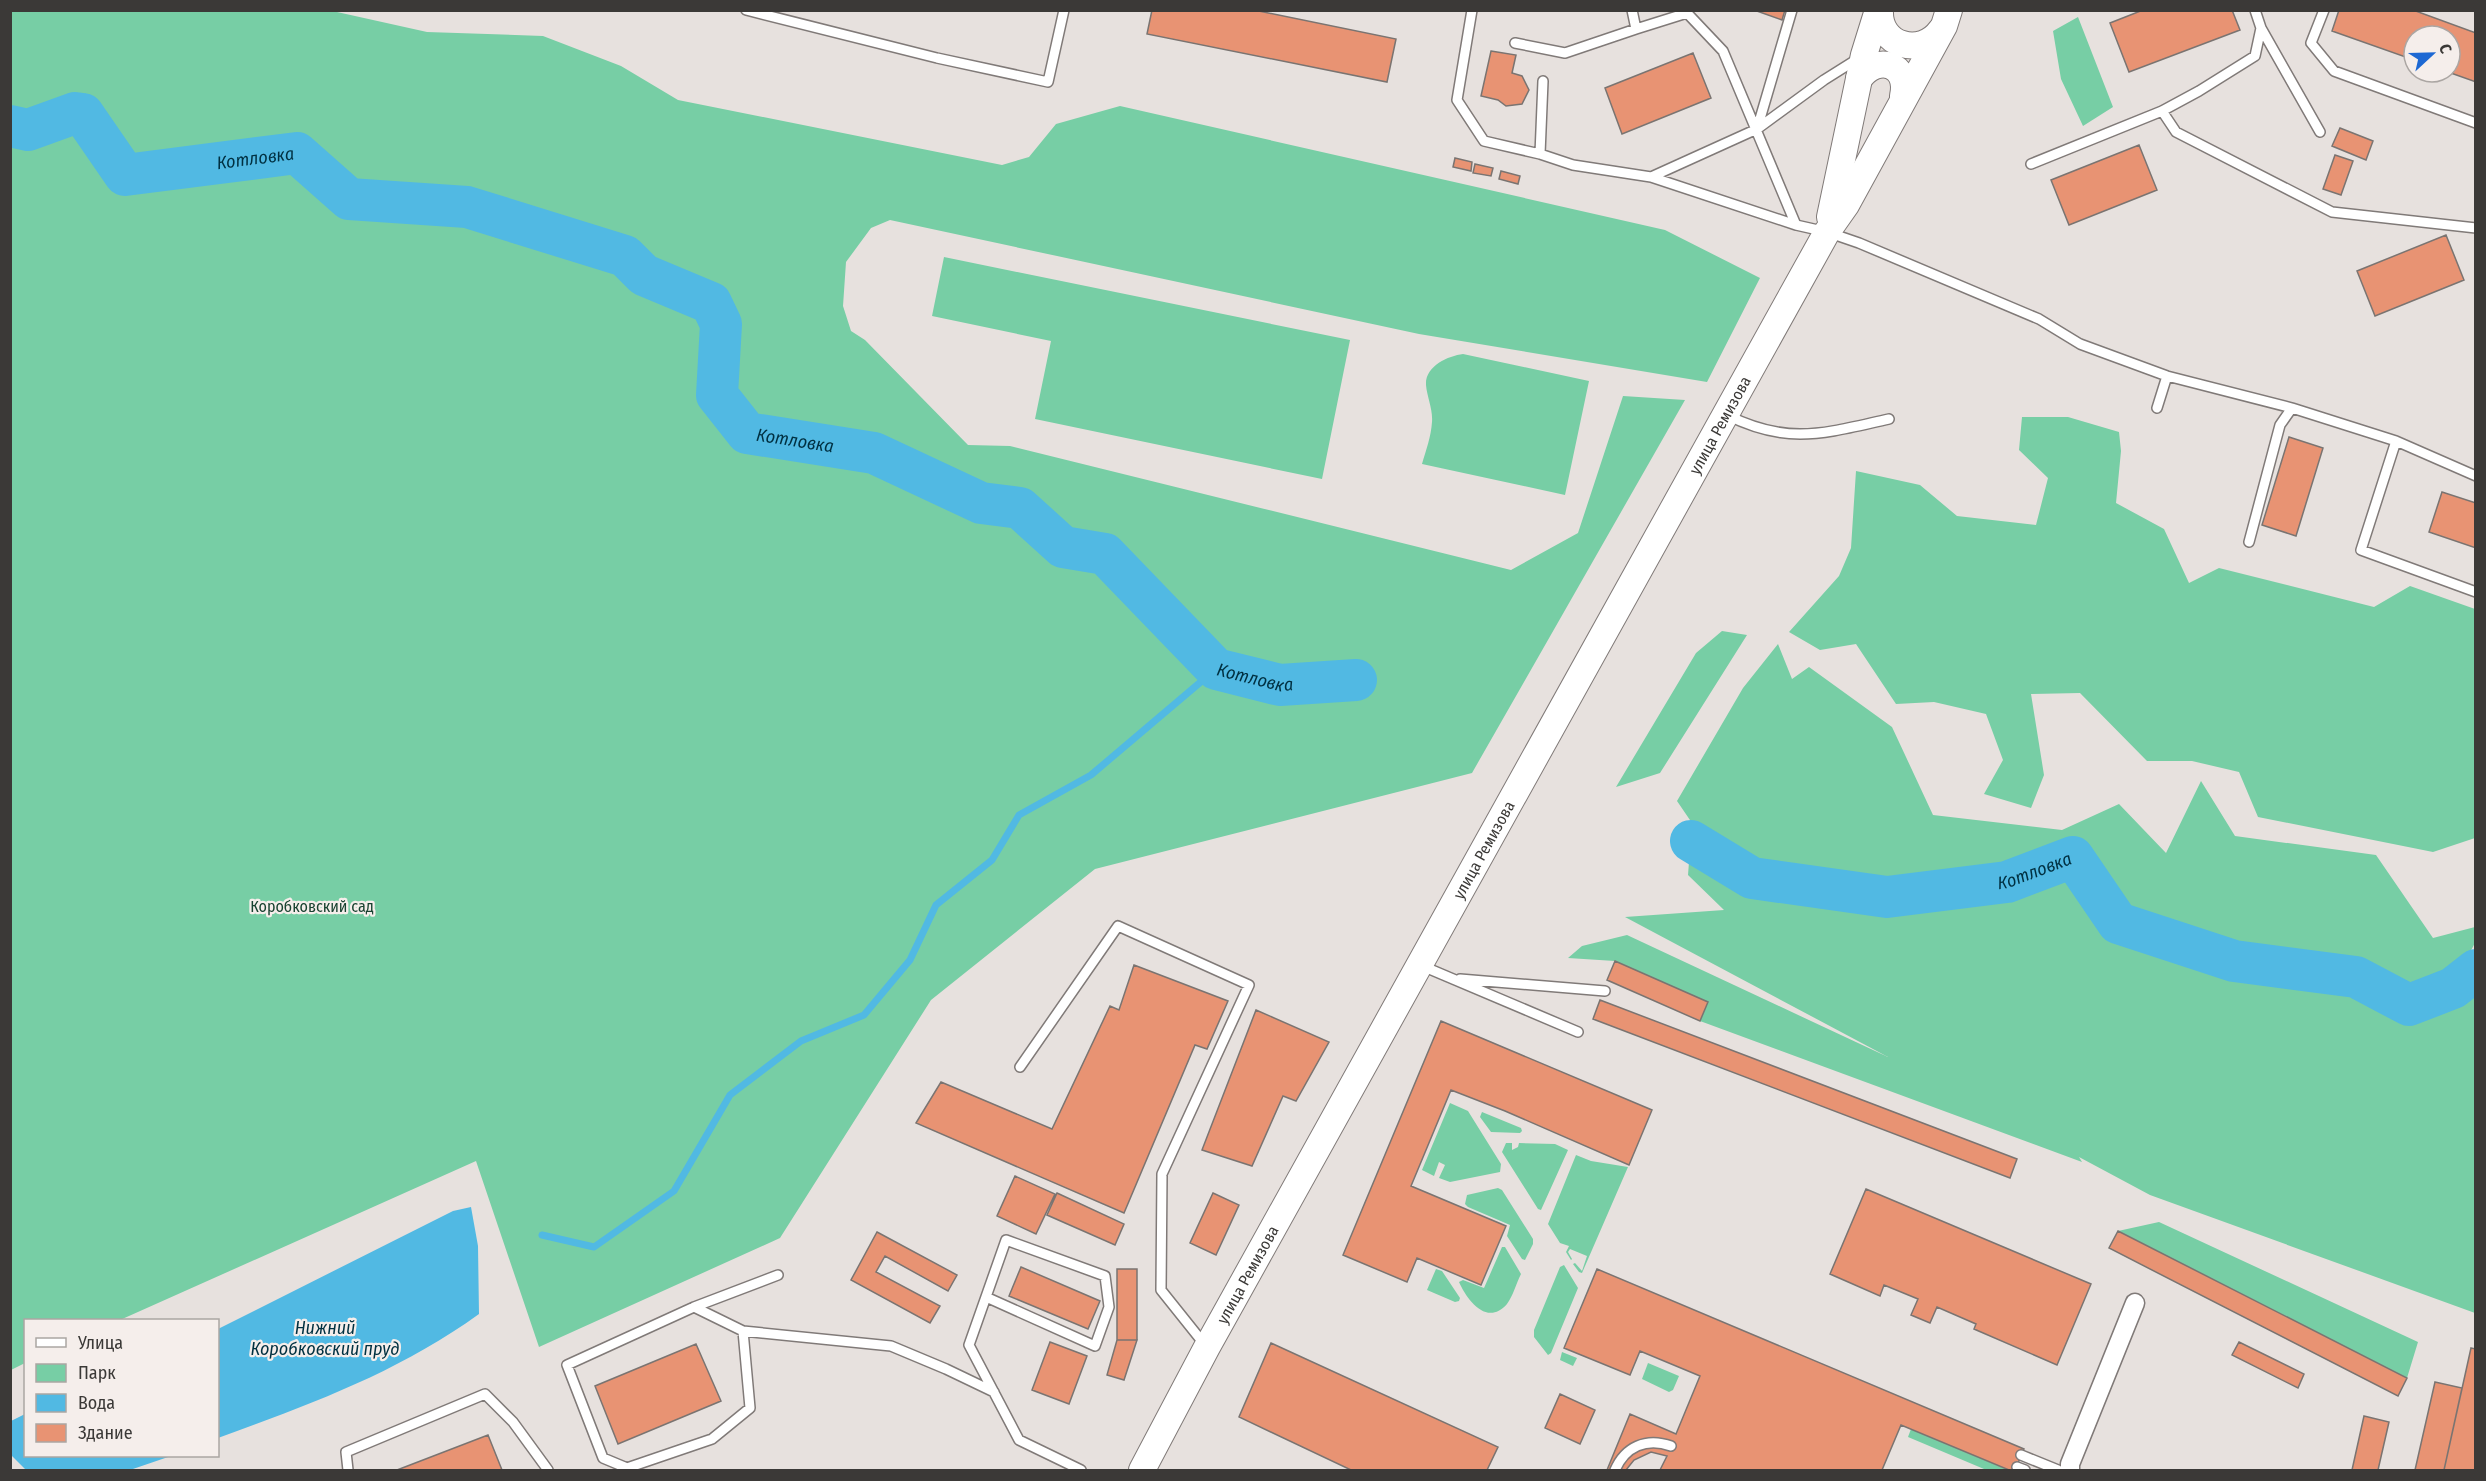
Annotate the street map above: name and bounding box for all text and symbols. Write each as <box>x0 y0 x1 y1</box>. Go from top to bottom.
north arrow <box>2402 24 2462 84</box>
text: С <box>2435 41 2456 57</box>
water label: Котловка <box>215 142 295 174</box>
street label: улица Ремизова <box>1685 373 1755 477</box>
water label: Котловка <box>755 424 835 458</box>
water label: Котловка <box>1214 659 1294 697</box>
street label: улица Ремизова <box>1449 797 1518 902</box>
water label: Котловка <box>1996 847 2075 894</box>
park label: Коробковский сад <box>250 897 374 916</box>
street label: улица Ремизова <box>1212 1222 1282 1327</box>
water label: Нижний Коробковский пруд <box>250 1317 400 1360</box>
legend <box>24 1319 219 1457</box>
text: Улица <box>77 1332 123 1354</box>
text: Парк <box>78 1362 116 1384</box>
text: Вода <box>78 1392 115 1414</box>
text: Здание <box>78 1422 133 1444</box>

